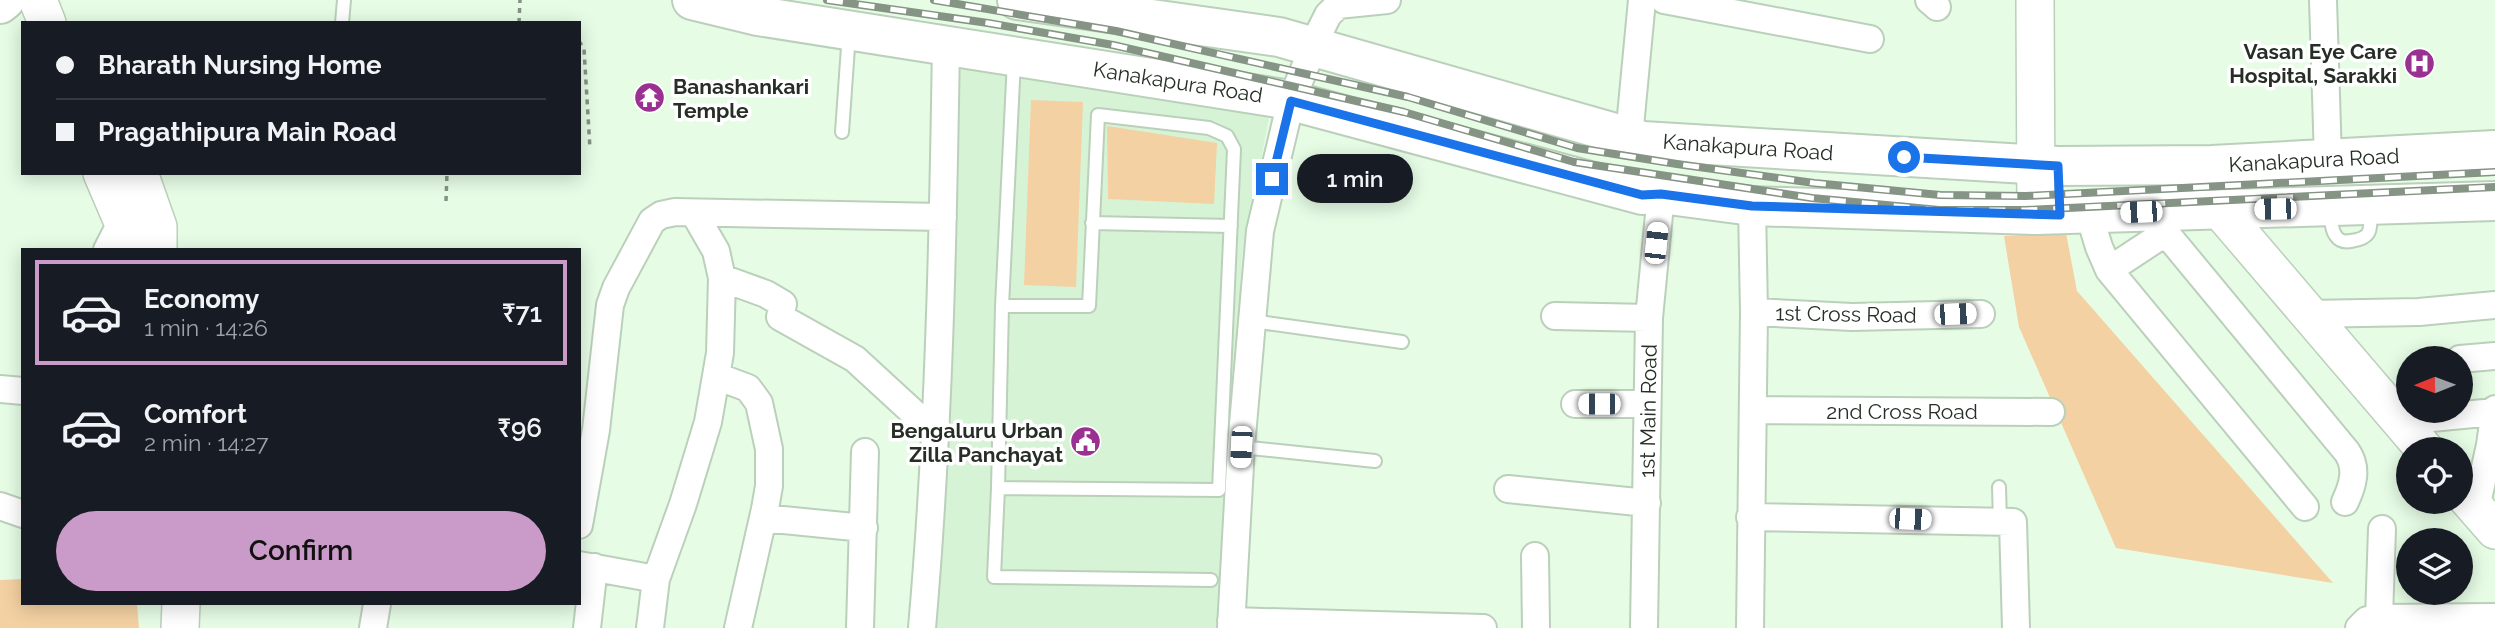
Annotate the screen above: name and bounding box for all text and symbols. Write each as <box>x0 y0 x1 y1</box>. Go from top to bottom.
place label: Vasan Eye Care Hospital, Sarakki <box>2229 39 2397 88</box>
hospital icon: Vasan Eye Care Hospital, Sarakki <box>2403 46 2437 80</box>
text: Bharath Nursing Home <box>98 50 382 80</box>
street label: Kanakapura Road <box>1092 56 1264 108</box>
place label: Banashankari Temple <box>673 74 809 123</box>
temple icon: Banashankari Temple <box>633 81 667 115</box>
text: Pragathipura Main Road <box>98 117 397 147</box>
street label: Kanakapura Road <box>1662 129 1834 165</box>
route start <box>1888 141 1920 173</box>
street label: Kanakapura Road <box>2228 143 2400 177</box>
callout: 1 min <box>1296 154 1412 204</box>
route end <box>1256 163 1288 195</box>
text: 1 min <box>1326 165 1384 192</box>
car <box>2254 198 2297 220</box>
car <box>2120 201 2163 223</box>
car <box>1644 221 1669 265</box>
icon: car <box>60 281 123 344</box>
text: Economy <box>144 284 259 314</box>
text: ₹71 <box>502 298 542 328</box>
street label: 1st Cross Road <box>1775 300 1917 328</box>
car <box>1934 303 1977 325</box>
text: 1 min · 14:26 <box>144 314 268 341</box>
street label: 1st Main Road <box>1634 344 1662 478</box>
north arrow <box>2396 346 2473 424</box>
map controls <box>2396 346 2473 605</box>
car <box>1579 394 1621 415</box>
icon: car <box>60 396 123 459</box>
text: Comfort <box>144 399 247 429</box>
street label: 2nd Cross Road <box>1826 399 1978 424</box>
text: ₹96 <box>497 413 542 443</box>
place label: Bengaluru Urban Zilla Panchayat <box>891 418 1063 467</box>
public building icon: Bengaluru Urban Zilla Panchayat <box>1069 425 1103 459</box>
car <box>1230 425 1253 469</box>
text: 2 min · 14:27 <box>144 429 269 456</box>
button: locate <box>2396 437 2473 514</box>
car <box>1889 508 1932 530</box>
button: Confirm <box>56 511 546 591</box>
button: layers <box>2396 528 2473 605</box>

